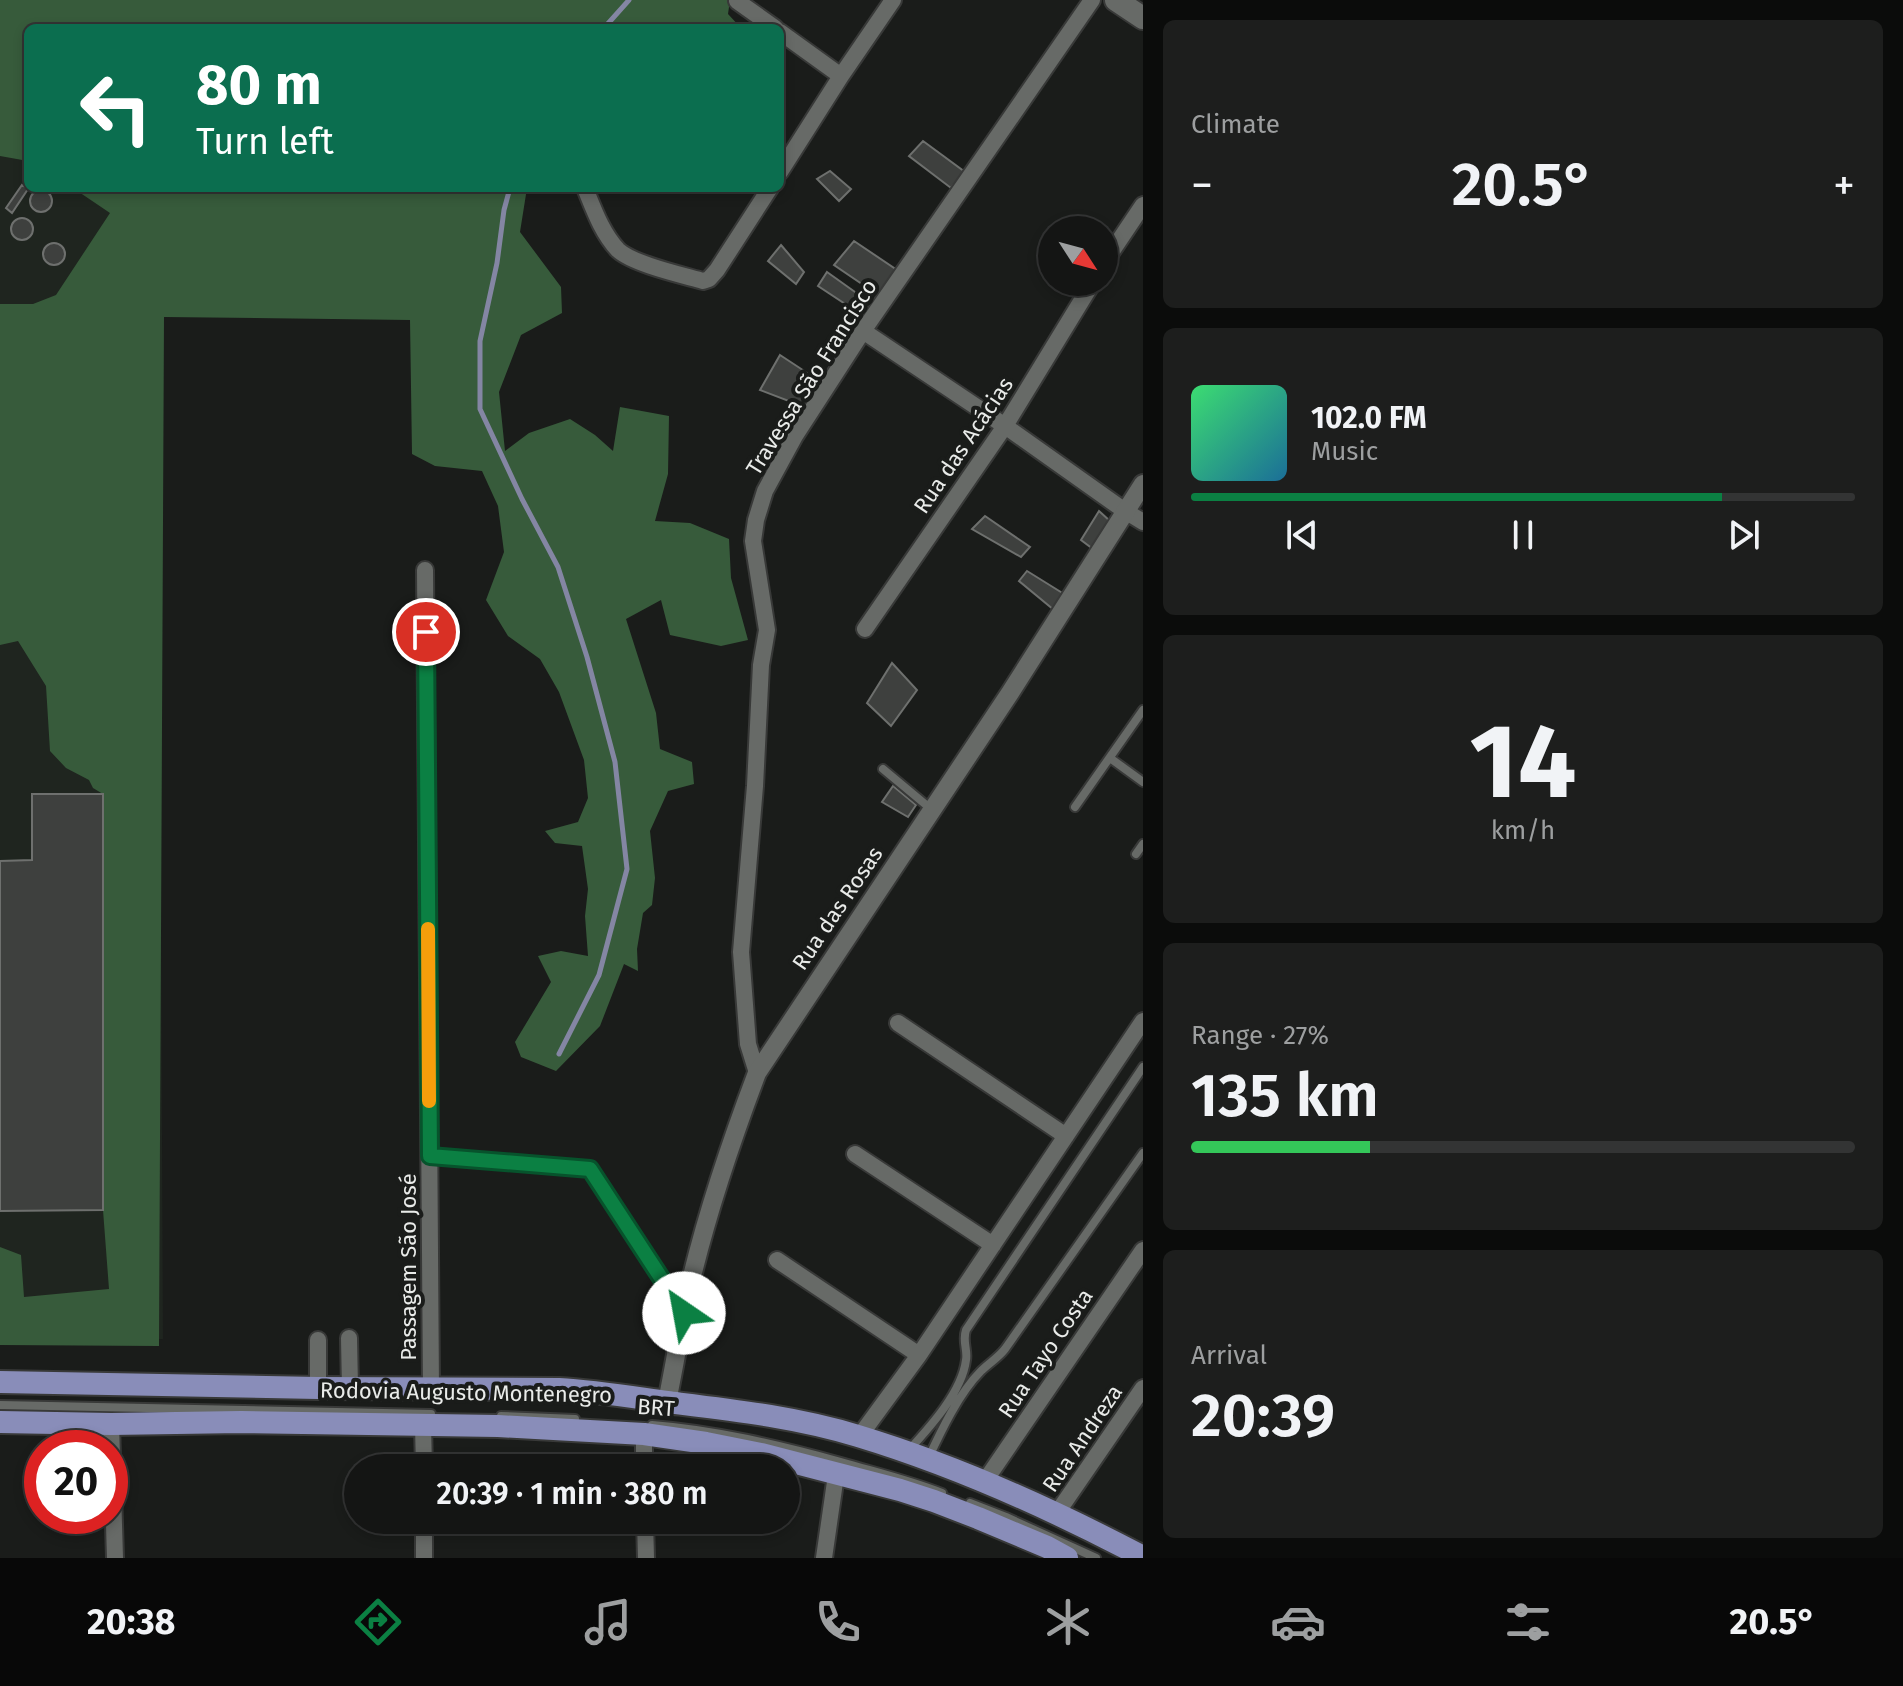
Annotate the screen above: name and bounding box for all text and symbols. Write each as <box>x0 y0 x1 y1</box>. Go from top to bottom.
text: 80 m <box>196 52 322 119</box>
icon: left <box>64 56 168 160</box>
text: Climate <box>1191 109 1280 140</box>
text: Turn left <box>196 120 334 164</box>
text: 20.5° <box>1452 149 1594 221</box>
text: − <box>1191 159 1213 212</box>
text: + <box>1833 159 1855 212</box>
north arrow <box>1038 216 1118 296</box>
map controls <box>1038 216 1118 296</box>
street label: Travessa São Francisco <box>740 274 883 480</box>
street label: Rua das Acácias <box>908 372 1019 519</box>
text: 102.0 FM <box>1311 400 1427 436</box>
text: Music <box>1311 436 1378 467</box>
icon: previous <box>1280 513 1324 557</box>
icon: pause <box>1501 513 1545 557</box>
icon: next <box>1722 513 1766 557</box>
pin <box>392 598 460 666</box>
icon: arrive <box>404 610 448 654</box>
text: 14 <box>1469 700 1577 825</box>
text: km/h <box>1491 815 1555 846</box>
street label: Rua das Rosas <box>786 842 889 975</box>
text: Range · 27% <box>1191 1020 1329 1051</box>
text: 135 km <box>1191 1060 1379 1132</box>
street label: Passagem São José <box>395 1173 422 1361</box>
position arrow <box>642 1271 726 1355</box>
street label: Rua Tayo Costa <box>992 1284 1099 1423</box>
text: Arrival <box>1191 1340 1267 1371</box>
street label: Rodovia Augusto Montenegro <box>320 1376 612 1409</box>
street label: Rua Andreza <box>1037 1380 1128 1497</box>
text: 20:39 <box>1191 1380 1335 1452</box>
street label: BRT <box>636 1393 676 1422</box>
speed limit sign: 20 <box>24 1430 128 1534</box>
text: 20:39 · 1 min · 380 m <box>437 1476 707 1512</box>
icon: directions <box>350 1594 406 1650</box>
icon: music <box>580 1594 636 1650</box>
icon: phone <box>810 1594 866 1650</box>
icon: climate <box>1040 1594 1096 1650</box>
icon: car <box>1270 1594 1326 1650</box>
icon: filters <box>1500 1594 1556 1650</box>
text: 20:38 <box>87 1600 176 1644</box>
text: 20.5° <box>1730 1600 1816 1644</box>

